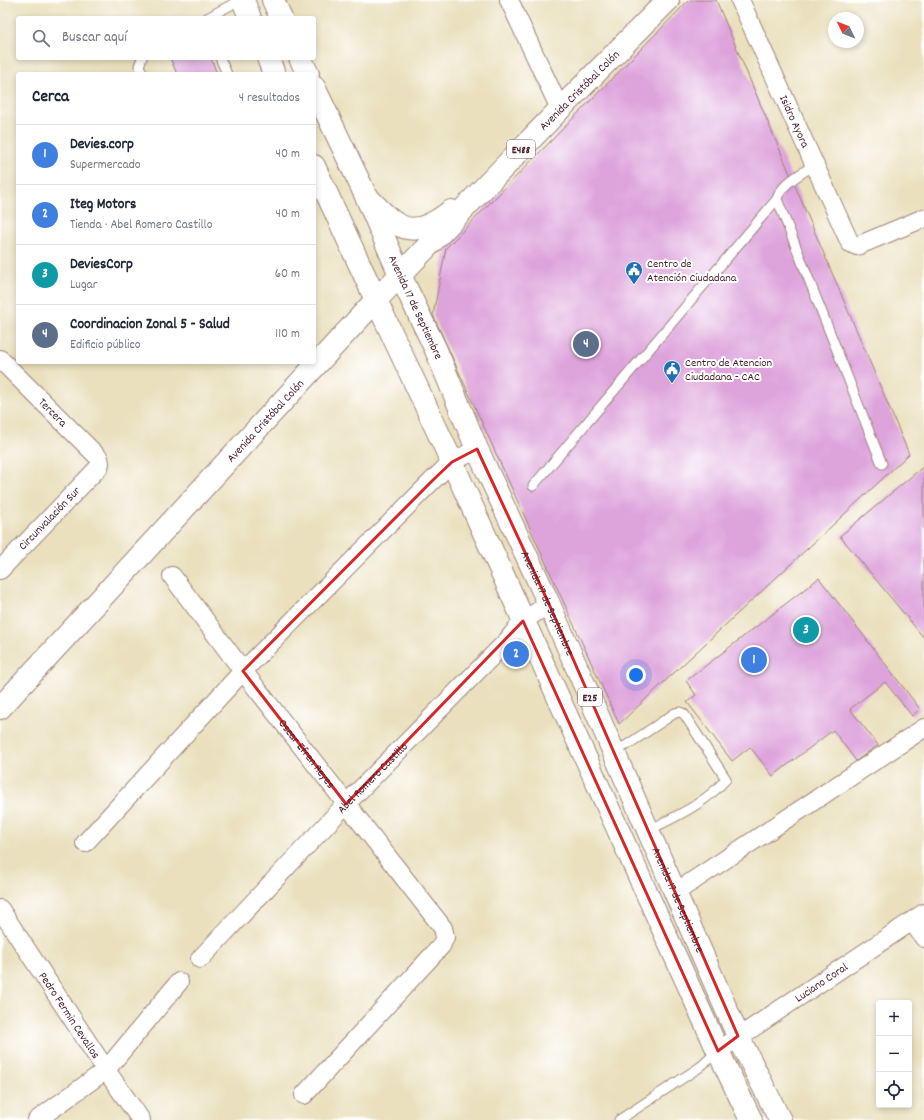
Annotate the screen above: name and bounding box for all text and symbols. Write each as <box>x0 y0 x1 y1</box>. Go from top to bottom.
north arrow <box>828 12 864 48</box>
search box <box>16 16 316 60</box>
icon: search <box>30 27 52 49</box>
text: Buscar aquí <box>62 27 127 49</box>
street label: Avenida Cristóbal Colón <box>536 47 624 135</box>
text: Cerca <box>32 86 69 110</box>
text: 4 resultados <box>239 89 300 108</box>
street label: Isidro Ayora <box>774 93 813 151</box>
text: Devies.corp <box>70 134 134 156</box>
road number: E488 <box>507 140 535 158</box>
text: 1 <box>44 145 46 164</box>
text: 40 m <box>276 145 300 164</box>
text: Supermercado <box>70 156 141 175</box>
text: Iteg Motors <box>70 194 136 216</box>
text: 2 <box>42 205 48 224</box>
text: 40 m <box>276 205 300 224</box>
text: Tienda · Abel Romero Castillo <box>70 216 212 235</box>
street label: Avenida 17 de Septiembre <box>383 253 446 363</box>
text: DeviesCorp <box>70 254 133 276</box>
place label: Centro de Atención Ciudadana <box>647 256 737 287</box>
public building icon: Centro de Atención Ciudadana <box>624 260 644 285</box>
text: 3 <box>42 265 48 284</box>
text: 60 m <box>275 265 300 284</box>
text: Lugar <box>70 276 98 295</box>
text: Coordinacion Zonal 5 - Salud <box>70 314 230 336</box>
text: 4 <box>42 325 48 344</box>
text: 110 m <box>275 325 300 344</box>
pin: 4 <box>573 329 599 359</box>
text: Edificio público <box>70 336 140 355</box>
place label: Centro de Atencion Ciudadana - CAC <box>685 355 773 386</box>
public building icon: Centro de Atencion Ciudadana - CAC <box>662 359 682 384</box>
street label: Avenida Cristóbal Colón <box>223 376 309 467</box>
street label: Tercera <box>34 395 71 432</box>
street label: Circunvalación Sur <box>15 483 85 555</box>
street label: Avenida 17 de Septiembre <box>515 548 578 659</box>
pin: 3 <box>793 615 819 645</box>
pin: 2 <box>503 639 529 669</box>
pin: 1 <box>741 645 767 675</box>
your location <box>626 665 646 685</box>
road number: E25 <box>578 688 602 706</box>
street label: Oscar Efren Reyes <box>274 716 338 793</box>
street label: Abel Romero Castillo <box>334 739 412 818</box>
street label: Avenida 17 de Septiembre <box>646 845 708 956</box>
street label: Luciano Coral <box>792 959 852 1007</box>
street label: Pedro Fermin Cevallos <box>34 969 103 1063</box>
map controls <box>876 1000 912 1108</box>
button: + <box>876 1000 912 1036</box>
button: − <box>876 1036 912 1072</box>
button: locate <box>876 1072 912 1108</box>

